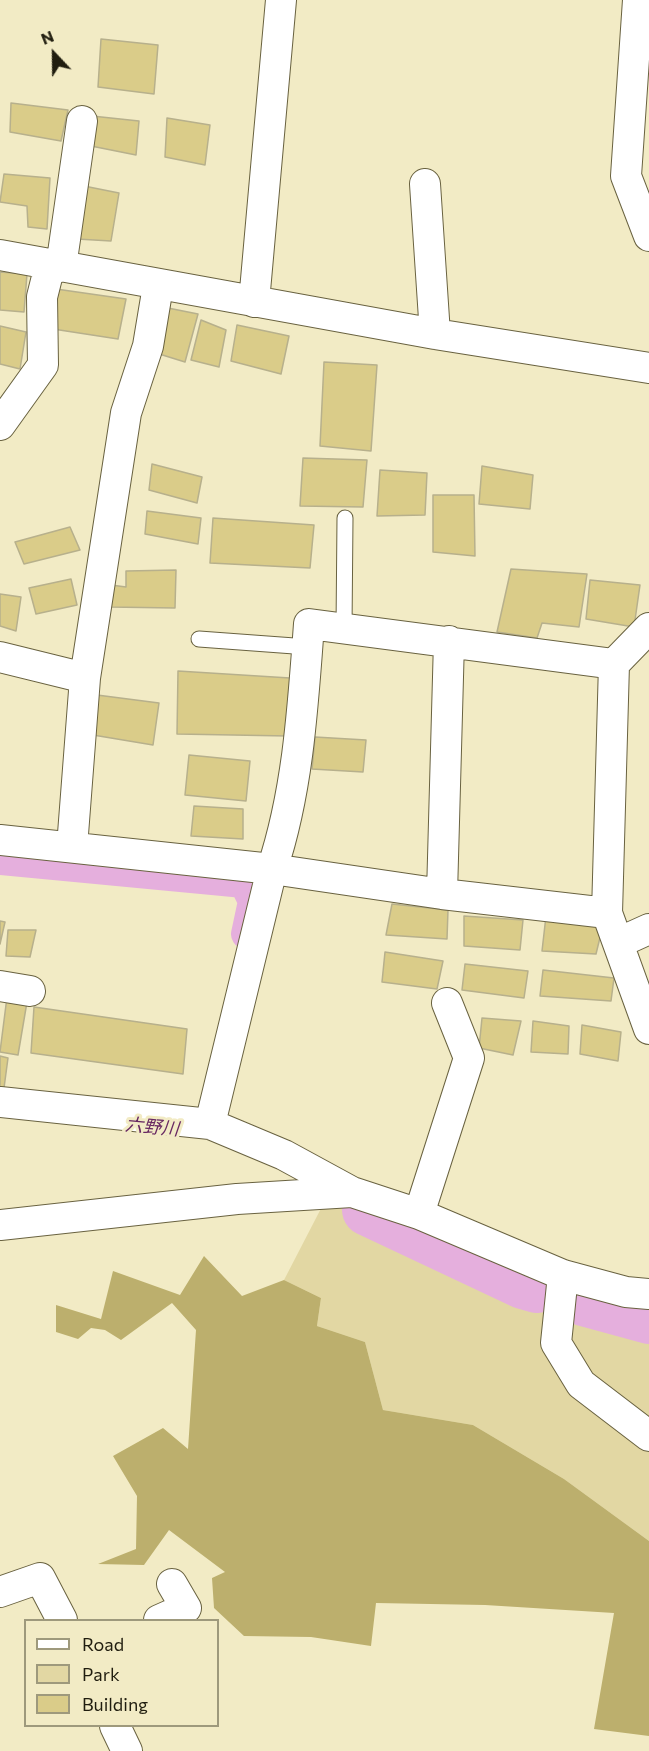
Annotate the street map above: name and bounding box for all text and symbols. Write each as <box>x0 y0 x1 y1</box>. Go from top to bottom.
north arrow <box>24 24 84 84</box>
text: N <box>38 26 56 48</box>
water label: 六野川 <box>124 1114 180 1140</box>
legend <box>24 1619 219 1727</box>
text: Road <box>82 1633 124 1655</box>
text: Park <box>82 1663 120 1685</box>
text: Building <box>82 1693 148 1715</box>

